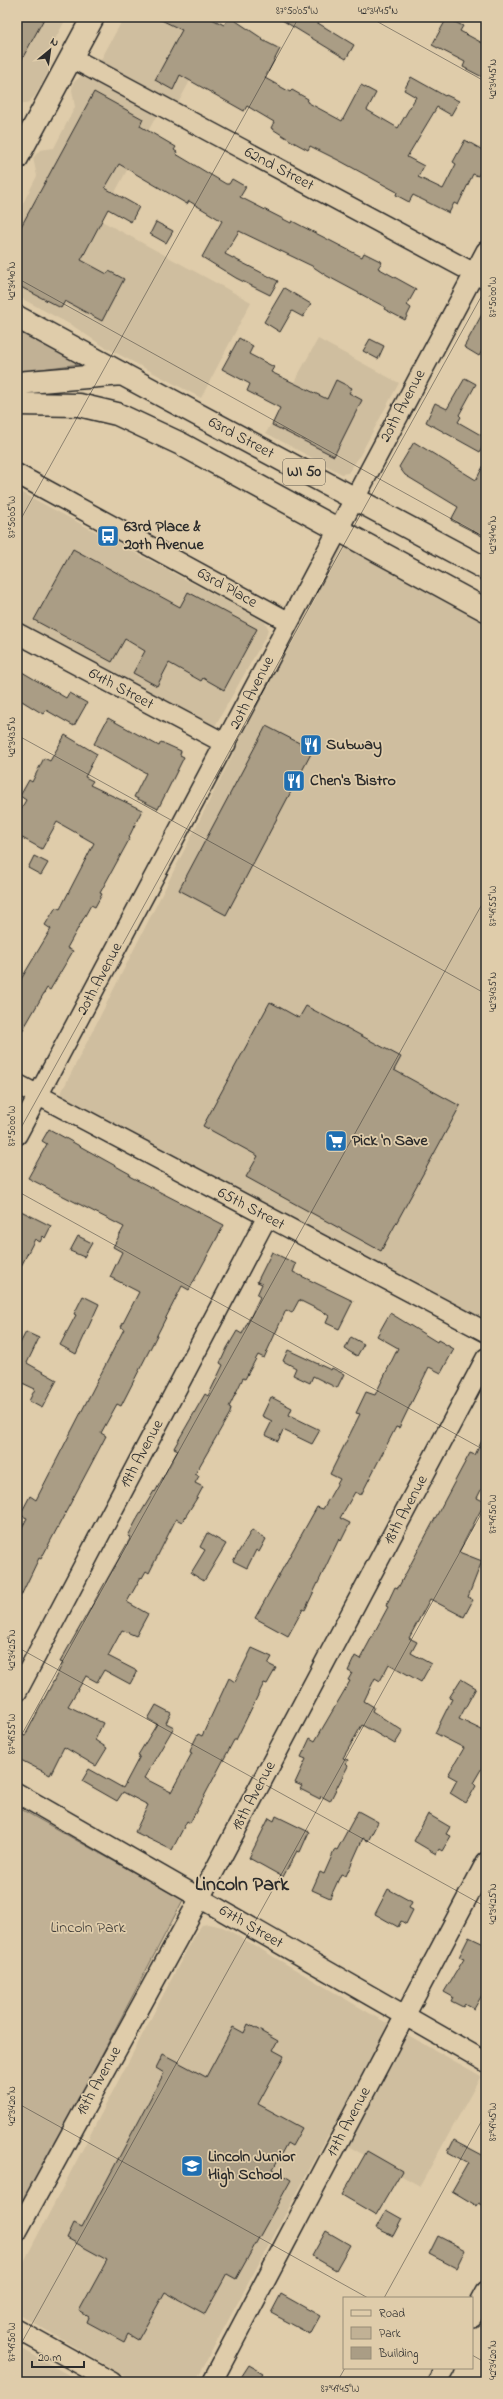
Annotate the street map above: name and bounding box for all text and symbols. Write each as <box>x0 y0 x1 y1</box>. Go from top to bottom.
text: 87°50'05"W <box>276 4 318 19</box>
text: 42°34'45"N <box>358 4 398 19</box>
north arrow <box>30 30 70 70</box>
text: N <box>47 33 61 51</box>
text: 42°34'45"N <box>486 59 501 99</box>
street label: 62nd Street <box>240 141 319 198</box>
text: 42°34'40"N <box>5 261 20 300</box>
text: 87°50'00"W <box>486 277 501 317</box>
street label: 20th Avenue <box>374 364 433 447</box>
street label: 63rd Street <box>204 411 279 466</box>
road number: WI 50 <box>283 459 325 485</box>
text: 87°50'05"W <box>5 496 20 538</box>
place label: 63rd Place & 20th Avenue <box>123 515 205 557</box>
text: 42°34'40"N <box>486 515 501 554</box>
bus stop icon: 63rd Place & 20th Avenue <box>95 523 121 549</box>
street label: 63rd Place <box>193 562 262 615</box>
street label: 20th Avenue <box>223 651 281 734</box>
street label: 64th Street <box>84 662 158 717</box>
text: 42°34'35"N <box>5 717 20 757</box>
restaurant icon: Subway <box>298 732 324 758</box>
place label: Subway <box>326 733 382 758</box>
restaurant icon: Chen's Bistro <box>281 768 307 794</box>
place label: Chen's Bistro <box>310 769 396 793</box>
text: 87°49'55"W <box>486 886 501 926</box>
street label: 20th Avenue <box>71 937 130 1020</box>
text: 42°34'35"N <box>486 972 501 1012</box>
text: 87°50'00"W <box>5 1106 20 1146</box>
supermarket icon: Pick 'n Save <box>323 1128 349 1154</box>
place label: Pick 'n Save <box>352 1129 428 1153</box>
street label: 65th Street <box>213 1181 290 1237</box>
street label: 19th Avenue <box>114 1415 171 1493</box>
street label: 18th Avenue <box>378 1470 435 1549</box>
text: 87°49'50"W <box>486 1494 501 1533</box>
text: 42°34'25"N <box>5 1629 20 1670</box>
text: 87°49'55"W <box>5 1714 20 1754</box>
street label: 18th Avenue <box>226 1756 283 1835</box>
district label: Lincoln Park <box>195 1871 290 1900</box>
text: 42°34'25"N <box>486 1883 501 1924</box>
street label: 67th Street <box>214 1899 288 1955</box>
park label: Lincoln Park <box>50 1916 127 1940</box>
street label: 18th Avenue <box>70 2041 128 2120</box>
street label: 17th Avenue <box>320 2082 378 2161</box>
text: 42°34'20"N <box>5 2086 20 2126</box>
text: 87°49'45"W <box>486 2102 501 2141</box>
place label: Lincoln Junior High School <box>208 2145 296 2188</box>
school or university icon: Lincoln Junior High School <box>179 2153 205 2179</box>
legend <box>343 2297 473 2369</box>
text: Road <box>379 2305 405 2323</box>
text: 87°49'50"W <box>5 2322 20 2361</box>
text: Park <box>379 2325 401 2343</box>
text: 42°34'20"N <box>486 2340 501 2380</box>
scale bar <box>32 2343 84 2369</box>
text: Building <box>378 2345 418 2364</box>
text: 20 m <box>38 2349 61 2367</box>
text: 87°49'45"W <box>321 2382 360 2397</box>

